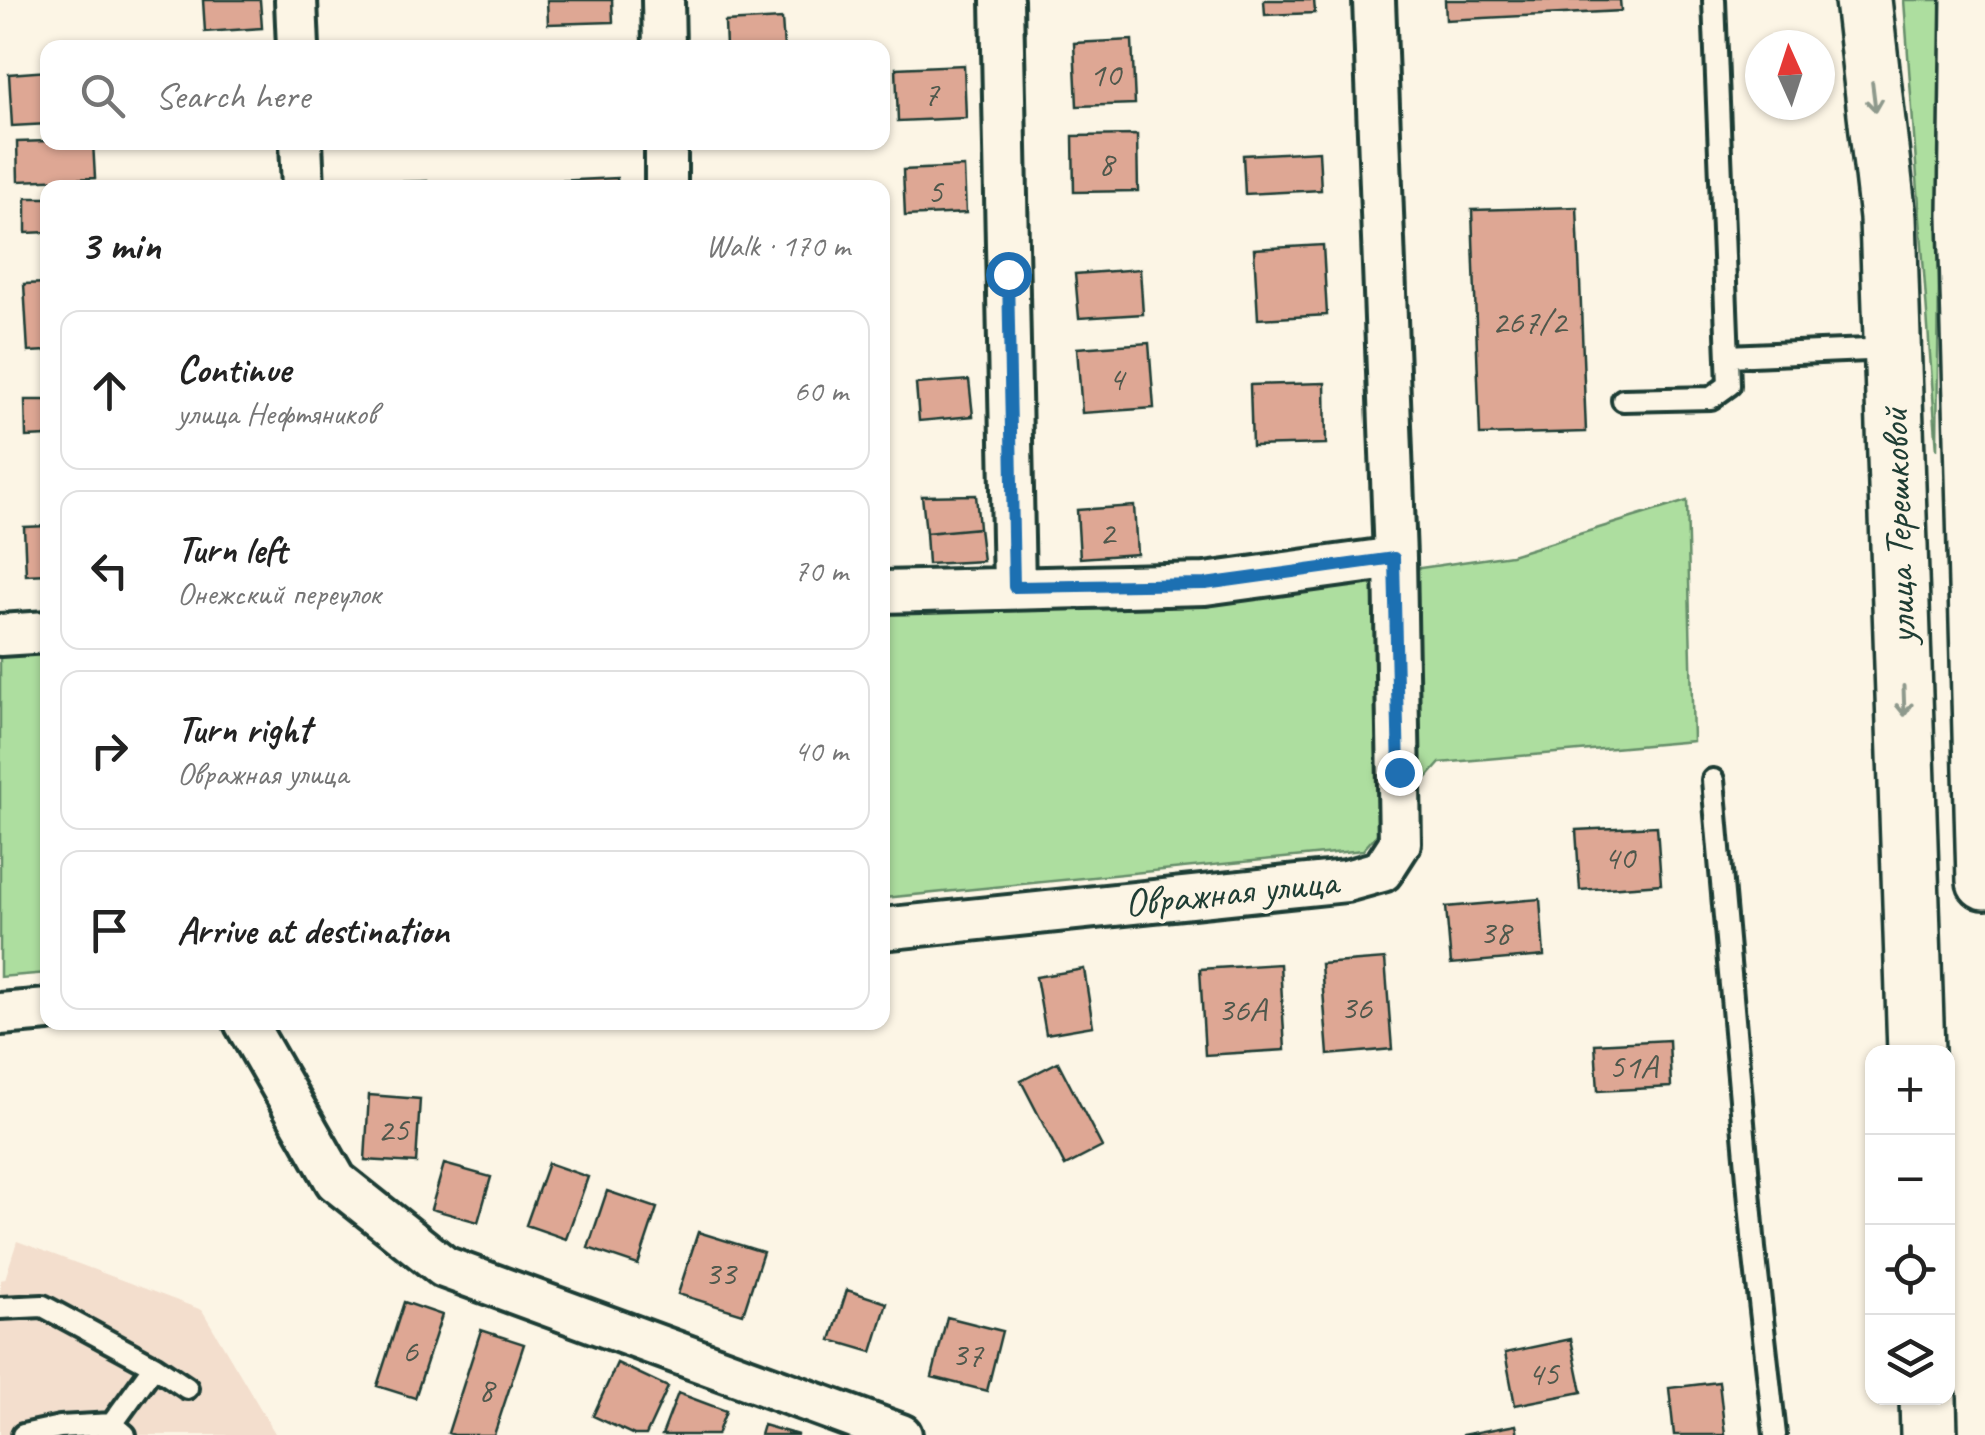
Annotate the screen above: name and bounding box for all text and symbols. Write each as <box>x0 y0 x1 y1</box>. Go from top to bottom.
north arrow <box>1745 30 1835 120</box>
search box <box>40 40 890 150</box>
house number: 10 <box>1089 52 1123 97</box>
icon: search <box>75 68 130 123</box>
house number: 7 <box>923 71 941 116</box>
text: Search here <box>155 72 310 119</box>
one-way arrow <box>1865 80 1884 113</box>
house number: 8 <box>1098 141 1117 186</box>
house number: 5 <box>927 169 945 214</box>
text: 3 min <box>80 219 160 272</box>
text: Walk · 170 m <box>706 225 850 266</box>
route start <box>986 252 1032 298</box>
house number: 267/2 <box>1492 299 1570 344</box>
text: Continue <box>177 346 291 393</box>
house number: 4 <box>1108 356 1127 401</box>
icon: ahead <box>82 363 137 418</box>
text: 60 m <box>794 370 848 411</box>
text: улица Нефтяников <box>177 393 376 434</box>
street label: улица Терешковой <box>1869 405 1927 647</box>
house number: 2 <box>1099 510 1118 555</box>
text: Turn left <box>177 526 287 573</box>
icon: left <box>82 543 137 598</box>
text: 70 m <box>794 550 848 591</box>
text: Онежский переулок <box>177 573 381 614</box>
one-way arrow <box>1895 684 1914 716</box>
text: Turn right <box>177 706 311 753</box>
icon: right <box>82 723 137 778</box>
text: 40 m <box>794 730 848 771</box>
route end <box>1377 750 1423 796</box>
text: Овражная улица <box>177 753 348 794</box>
house number: 40 <box>1603 835 1637 880</box>
street label: Овражная улица <box>1122 856 1344 928</box>
icon: arrive <box>82 903 137 958</box>
text: Arrive at destination <box>177 907 449 954</box>
house number: 38 <box>1479 910 1514 955</box>
house number: 36 <box>1340 985 1373 1030</box>
house number: 36А <box>1217 987 1268 1032</box>
house number: 51А <box>1608 1044 1659 1089</box>
map controls <box>1865 1045 1955 1405</box>
button: + <box>1865 1045 1955 1135</box>
house number: 25 <box>377 1107 411 1152</box>
button: − <box>1865 1135 1955 1225</box>
button: locate <box>1865 1225 1955 1315</box>
house number: 33 <box>704 1251 738 1296</box>
button: layers <box>1865 1315 1955 1405</box>
house number: 6 <box>402 1328 419 1373</box>
house number: 37 <box>951 1332 985 1377</box>
house number: 45 <box>1527 1351 1561 1396</box>
house number: 8 <box>478 1367 497 1412</box>

